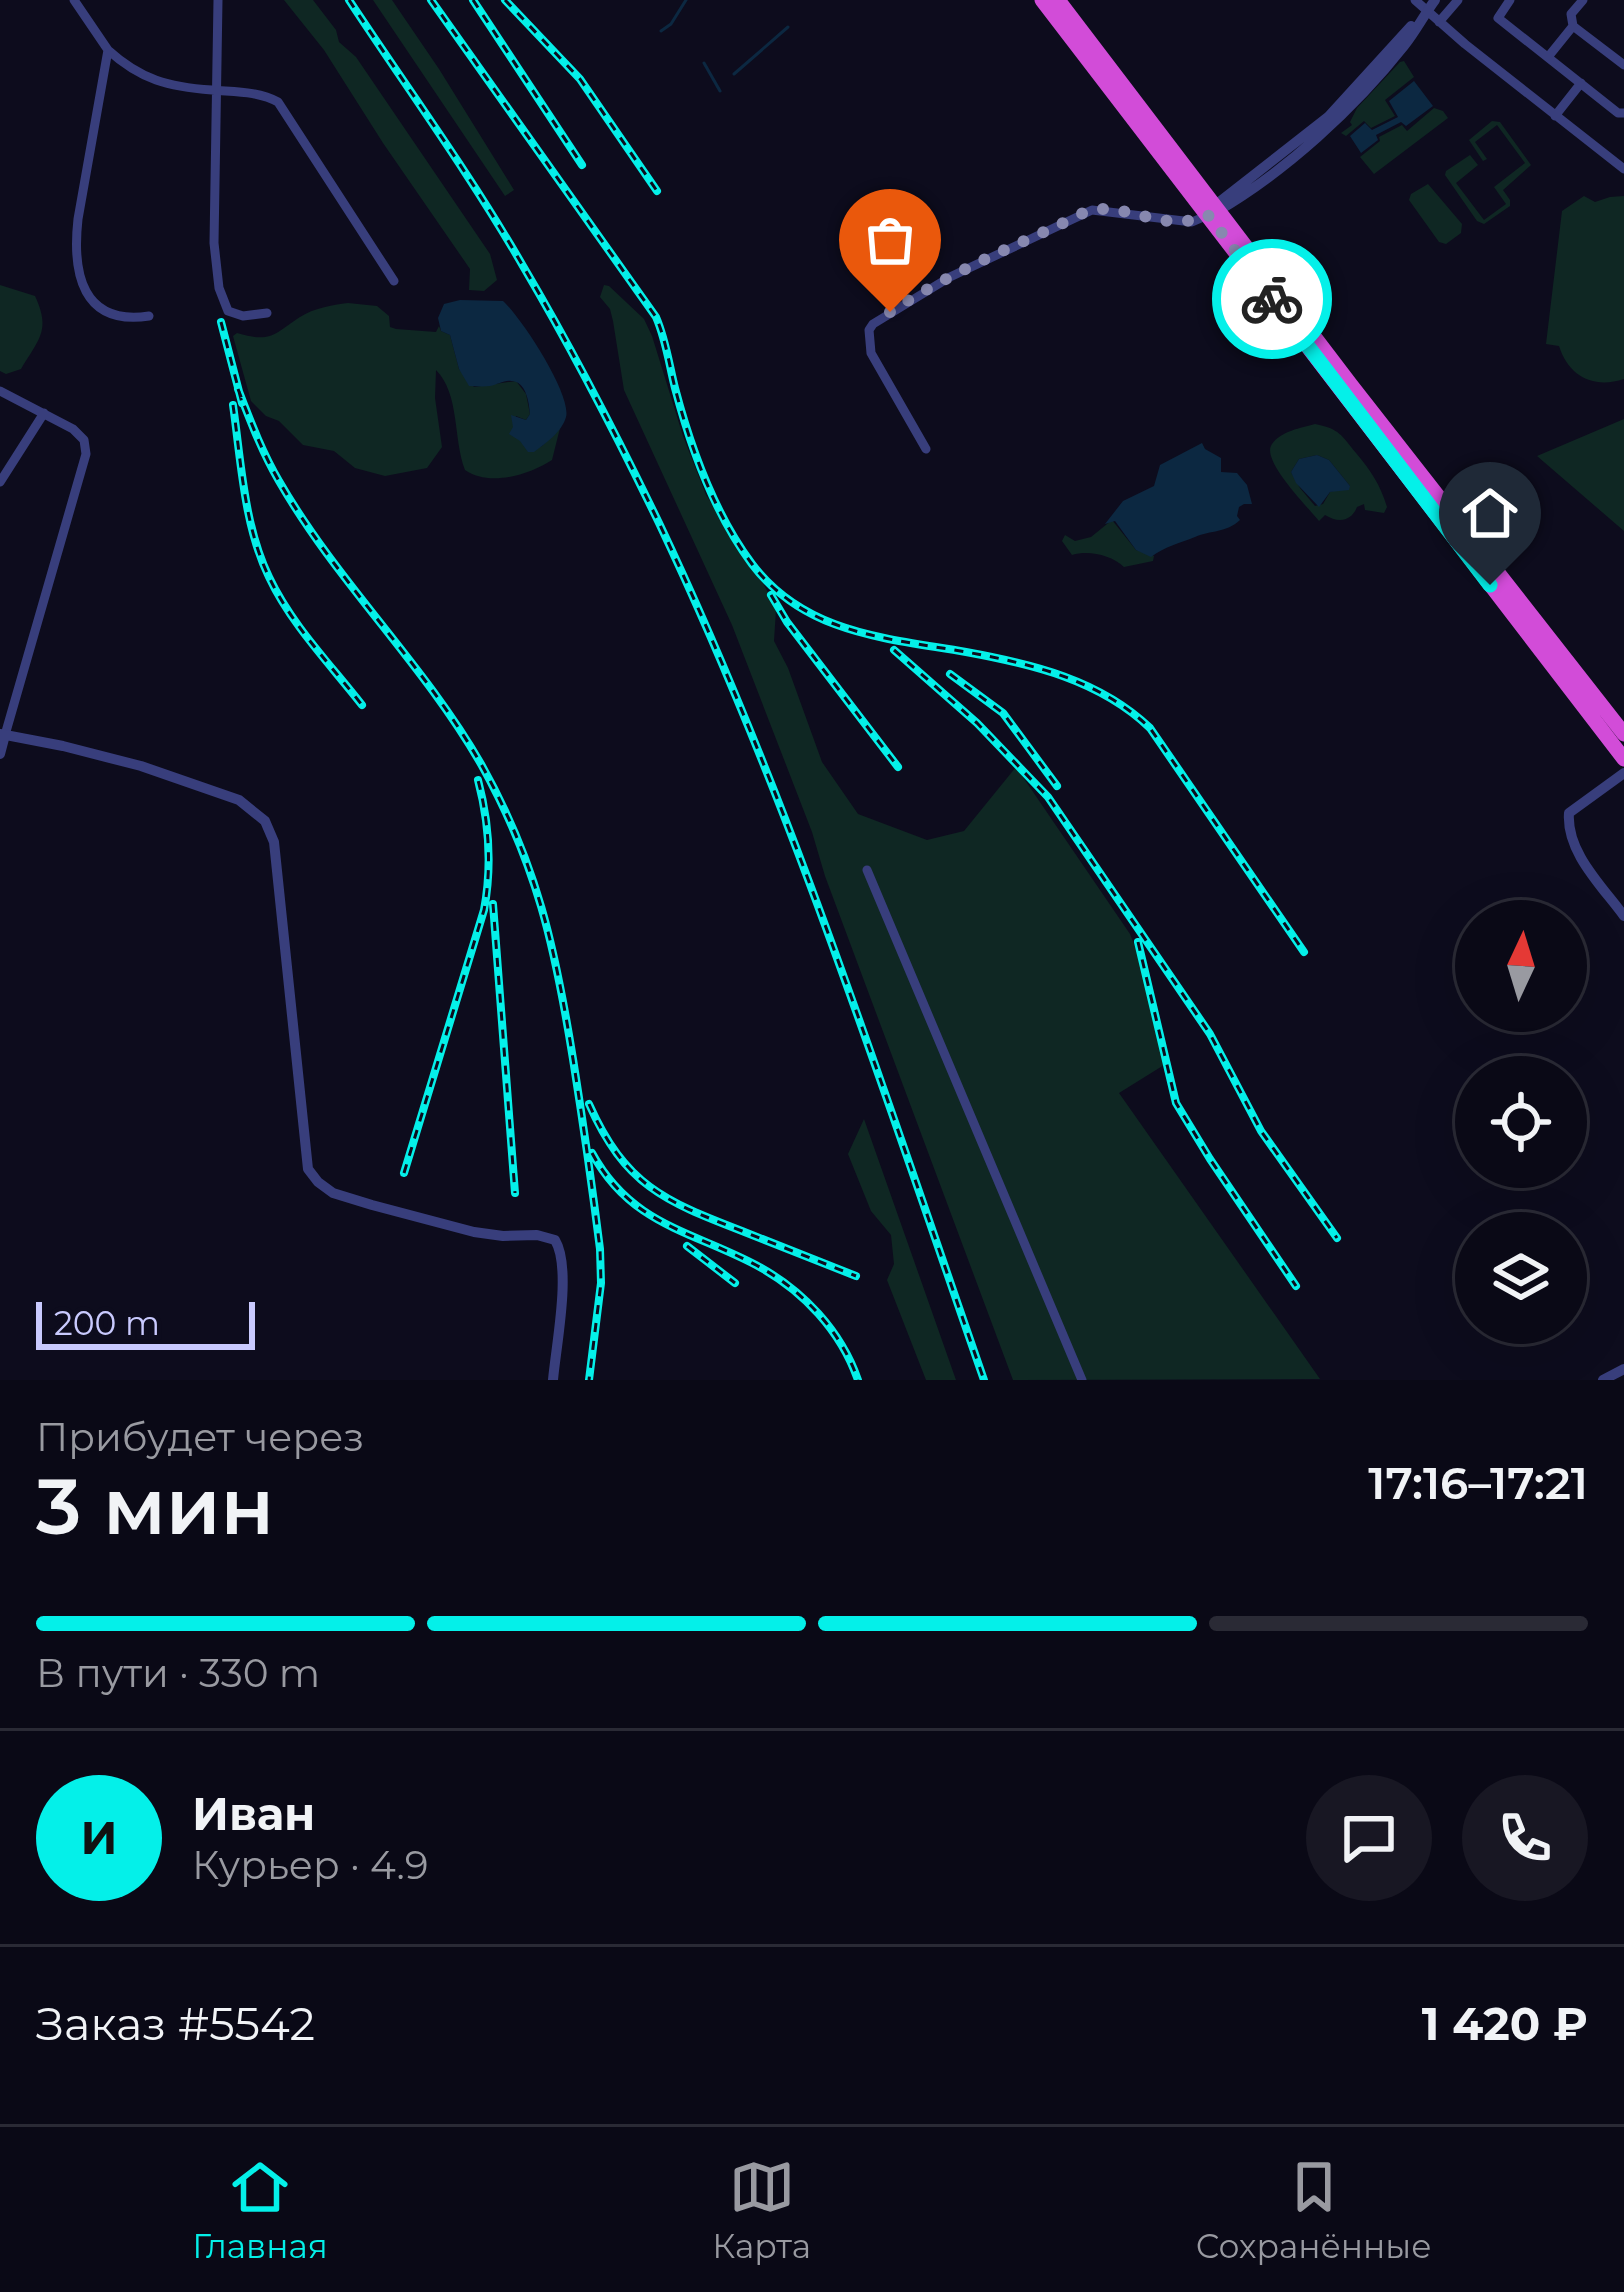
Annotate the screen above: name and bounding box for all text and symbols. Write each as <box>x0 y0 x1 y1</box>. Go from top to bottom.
pin <box>839 189 941 312</box>
icon: bag <box>857 207 923 273</box>
courier <box>1212 239 1332 359</box>
icon: bike <box>1239 266 1305 332</box>
pin <box>1439 462 1541 585</box>
icon: home <box>1457 480 1523 546</box>
north arrow <box>1455 900 1587 1032</box>
map controls <box>1455 900 1587 1344</box>
button: locate <box>1455 1056 1587 1188</box>
button: layers <box>1455 1212 1587 1344</box>
scale bar <box>36 1296 255 1349</box>
text: 200 m <box>54 1303 160 1343</box>
text: Прибудет через <box>36 1413 364 1461</box>
text: 17:16–17:21 <box>1368 1455 1588 1510</box>
text: 3 мин <box>36 1458 274 1554</box>
text: В пути · 330 m <box>36 1649 320 1697</box>
button: chat <box>1306 1775 1432 1901</box>
button: phone <box>1462 1775 1588 1901</box>
text: Иван <box>192 1786 315 1841</box>
text: И <box>81 1810 117 1865</box>
text: Курьер · 4.9 <box>192 1841 429 1889</box>
text: Заказ #5542 <box>36 1996 315 2051</box>
text: 1 420 ₽ <box>1422 1996 1588 2051</box>
tab: Главная <box>192 2154 328 2266</box>
tab: Карта <box>712 2154 811 2266</box>
tab: Сохранённые <box>1196 2154 1432 2266</box>

